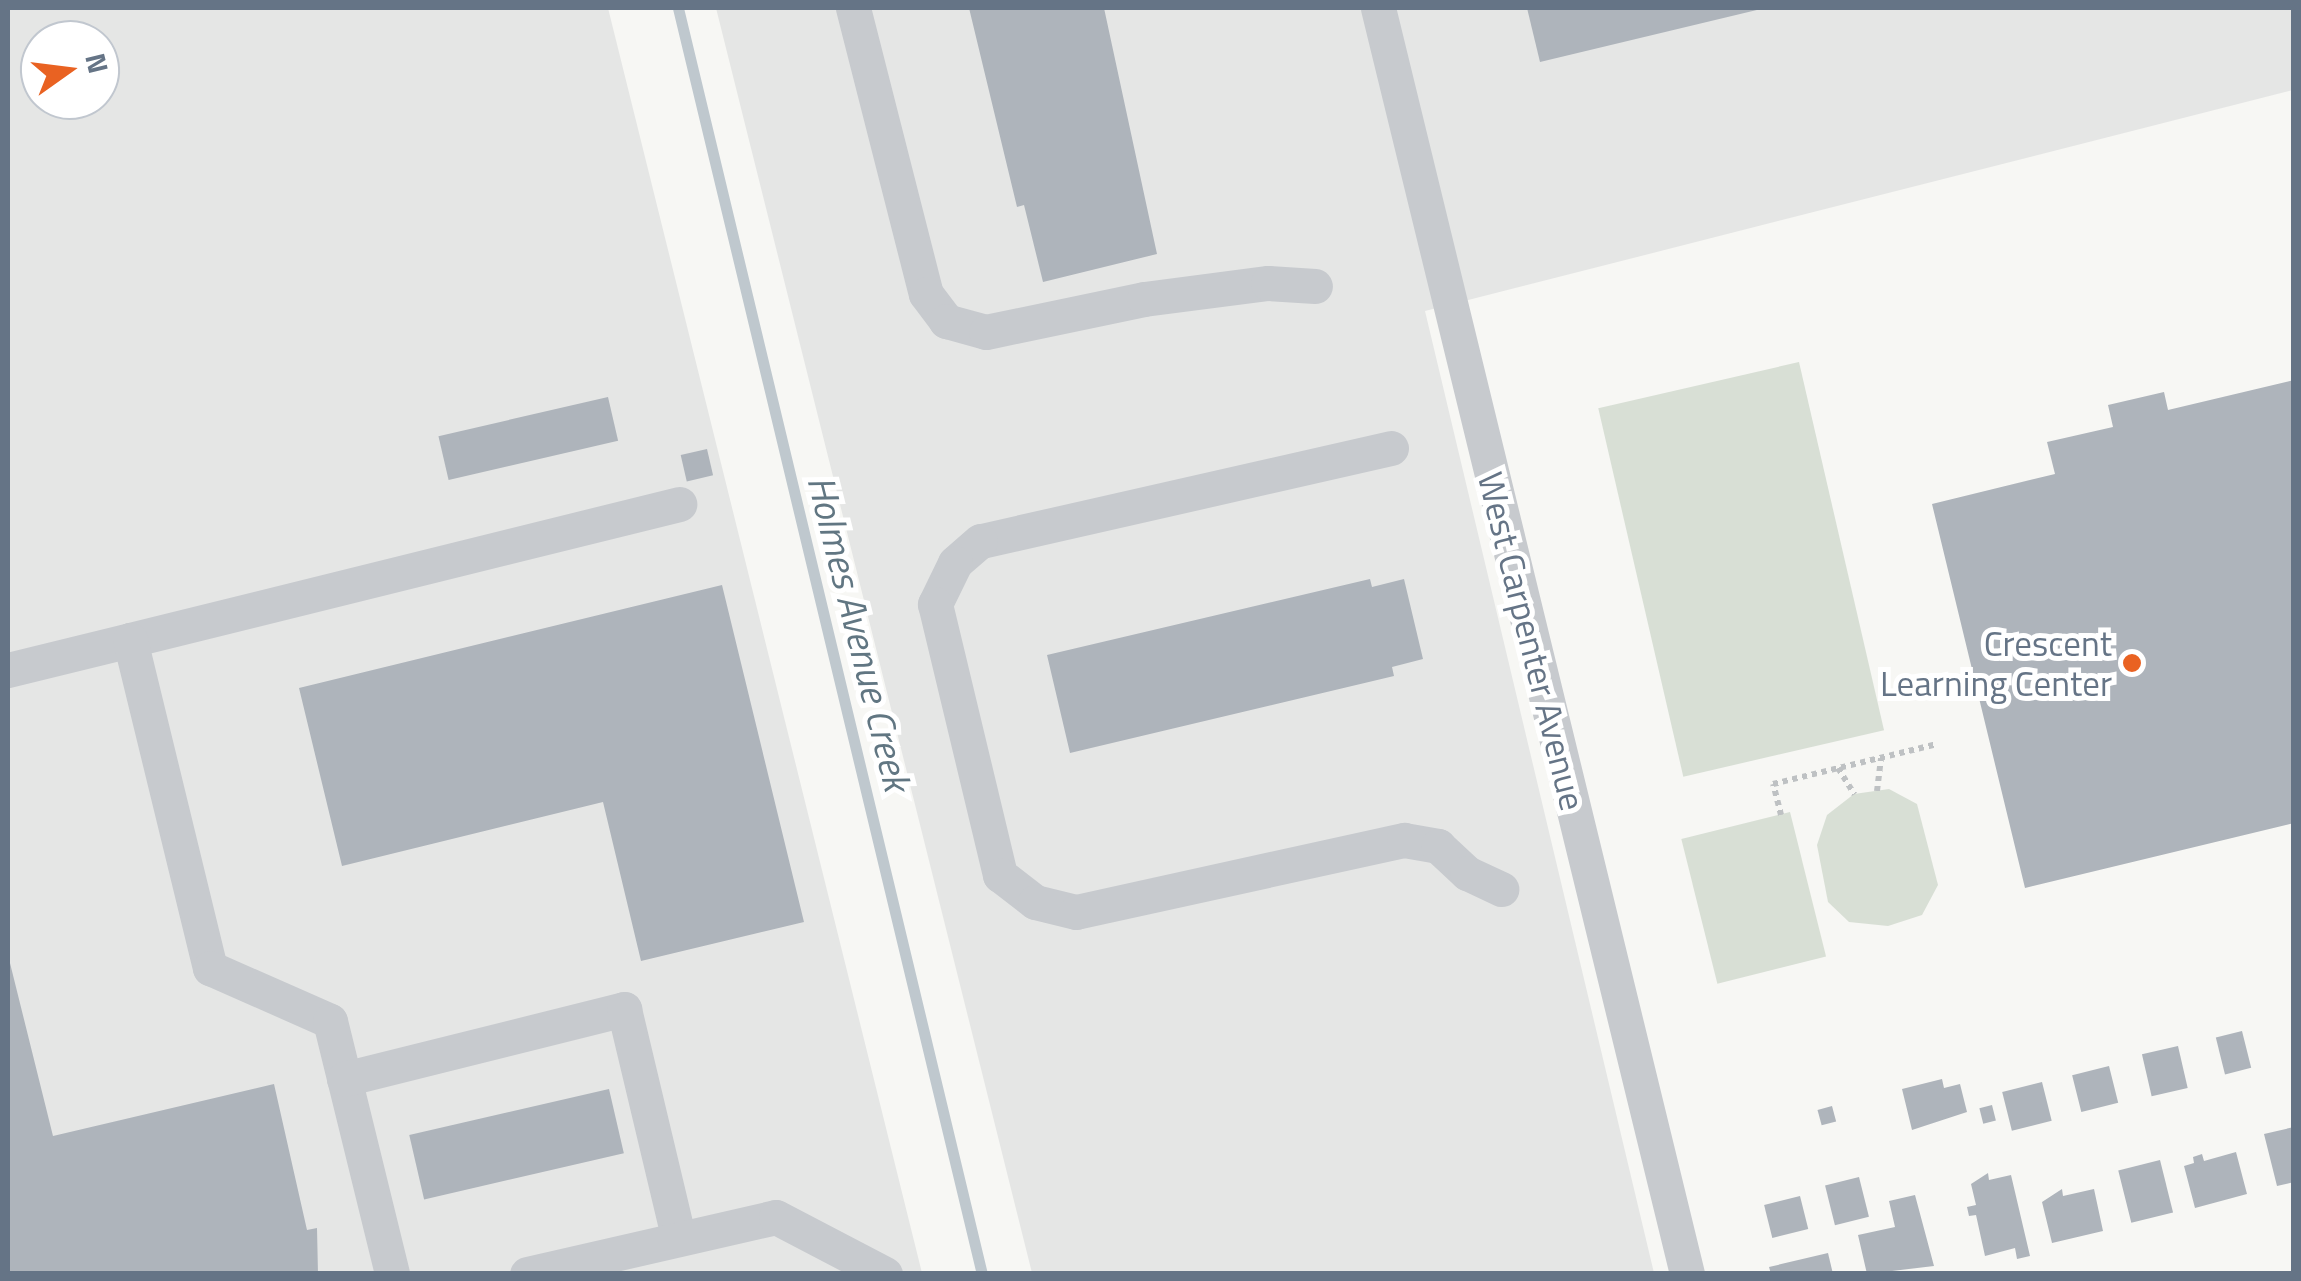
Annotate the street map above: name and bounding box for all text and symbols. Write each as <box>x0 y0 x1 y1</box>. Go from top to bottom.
north arrow <box>20 20 120 120</box>
text: N <box>74 48 121 78</box>
street label: West Carpenter Avenue <box>1470 468 1594 814</box>
water label: Holmes Avenue Creek <box>798 471 920 795</box>
place label: Crescent Learning Center <box>1880 622 2112 704</box>
marker: Crescent Learning Center <box>2121 652 2143 674</box>

